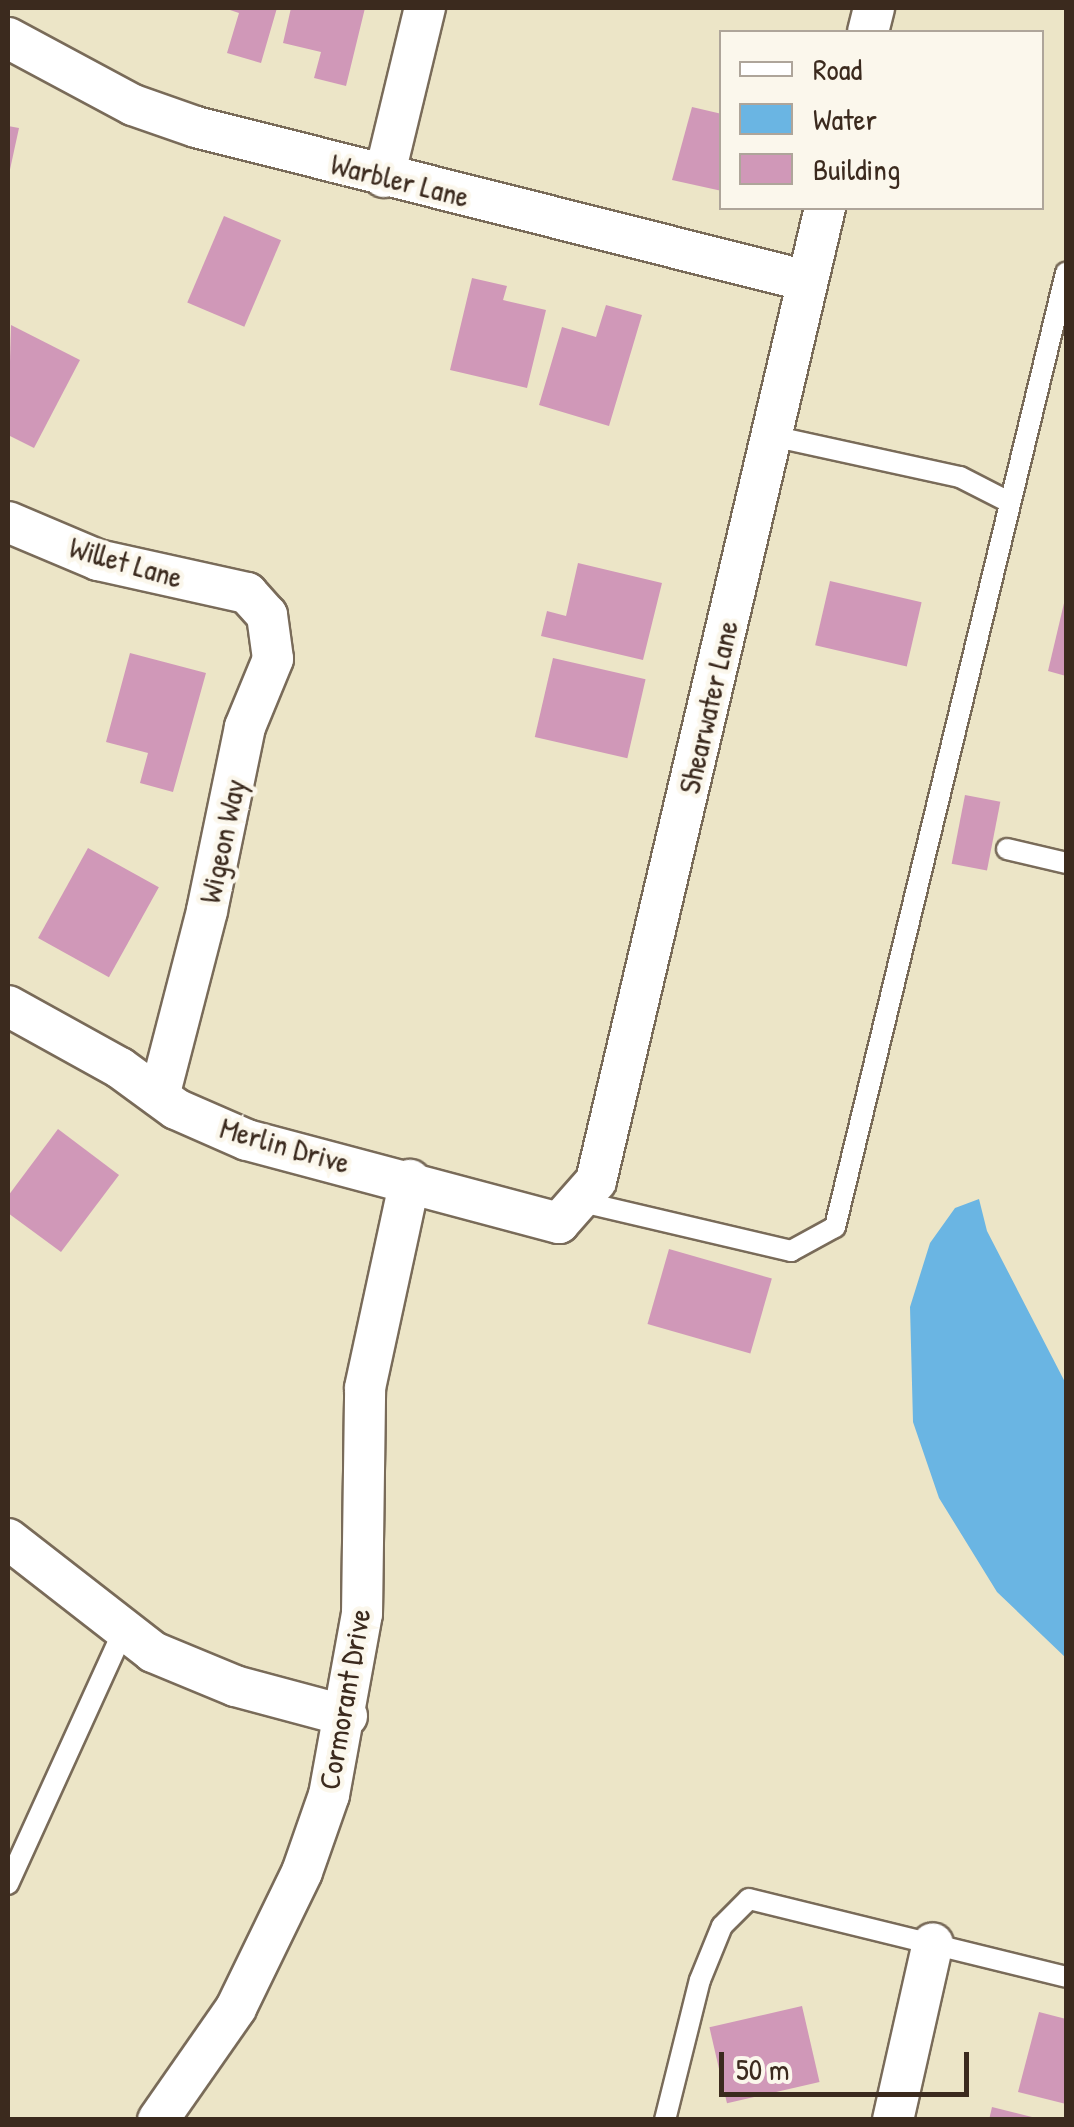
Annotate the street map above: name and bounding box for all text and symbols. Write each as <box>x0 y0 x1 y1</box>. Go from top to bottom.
legend <box>719 30 1044 210</box>
text: Road <box>813 49 862 89</box>
text: Water <box>813 99 877 139</box>
street label: Warbler Lane <box>327 145 473 215</box>
text: Building <box>813 149 900 189</box>
street label: Willet Lane <box>65 529 187 595</box>
street label: Shearwater Lane <box>671 617 745 797</box>
street label: Wigeon Way <box>191 776 253 906</box>
street label: Merlin Drive <box>216 1109 354 1181</box>
street label: Cormorant Drive <box>310 1606 378 1792</box>
scale bar <box>724 2032 974 2094</box>
text: 50 m <box>736 2049 789 2089</box>

